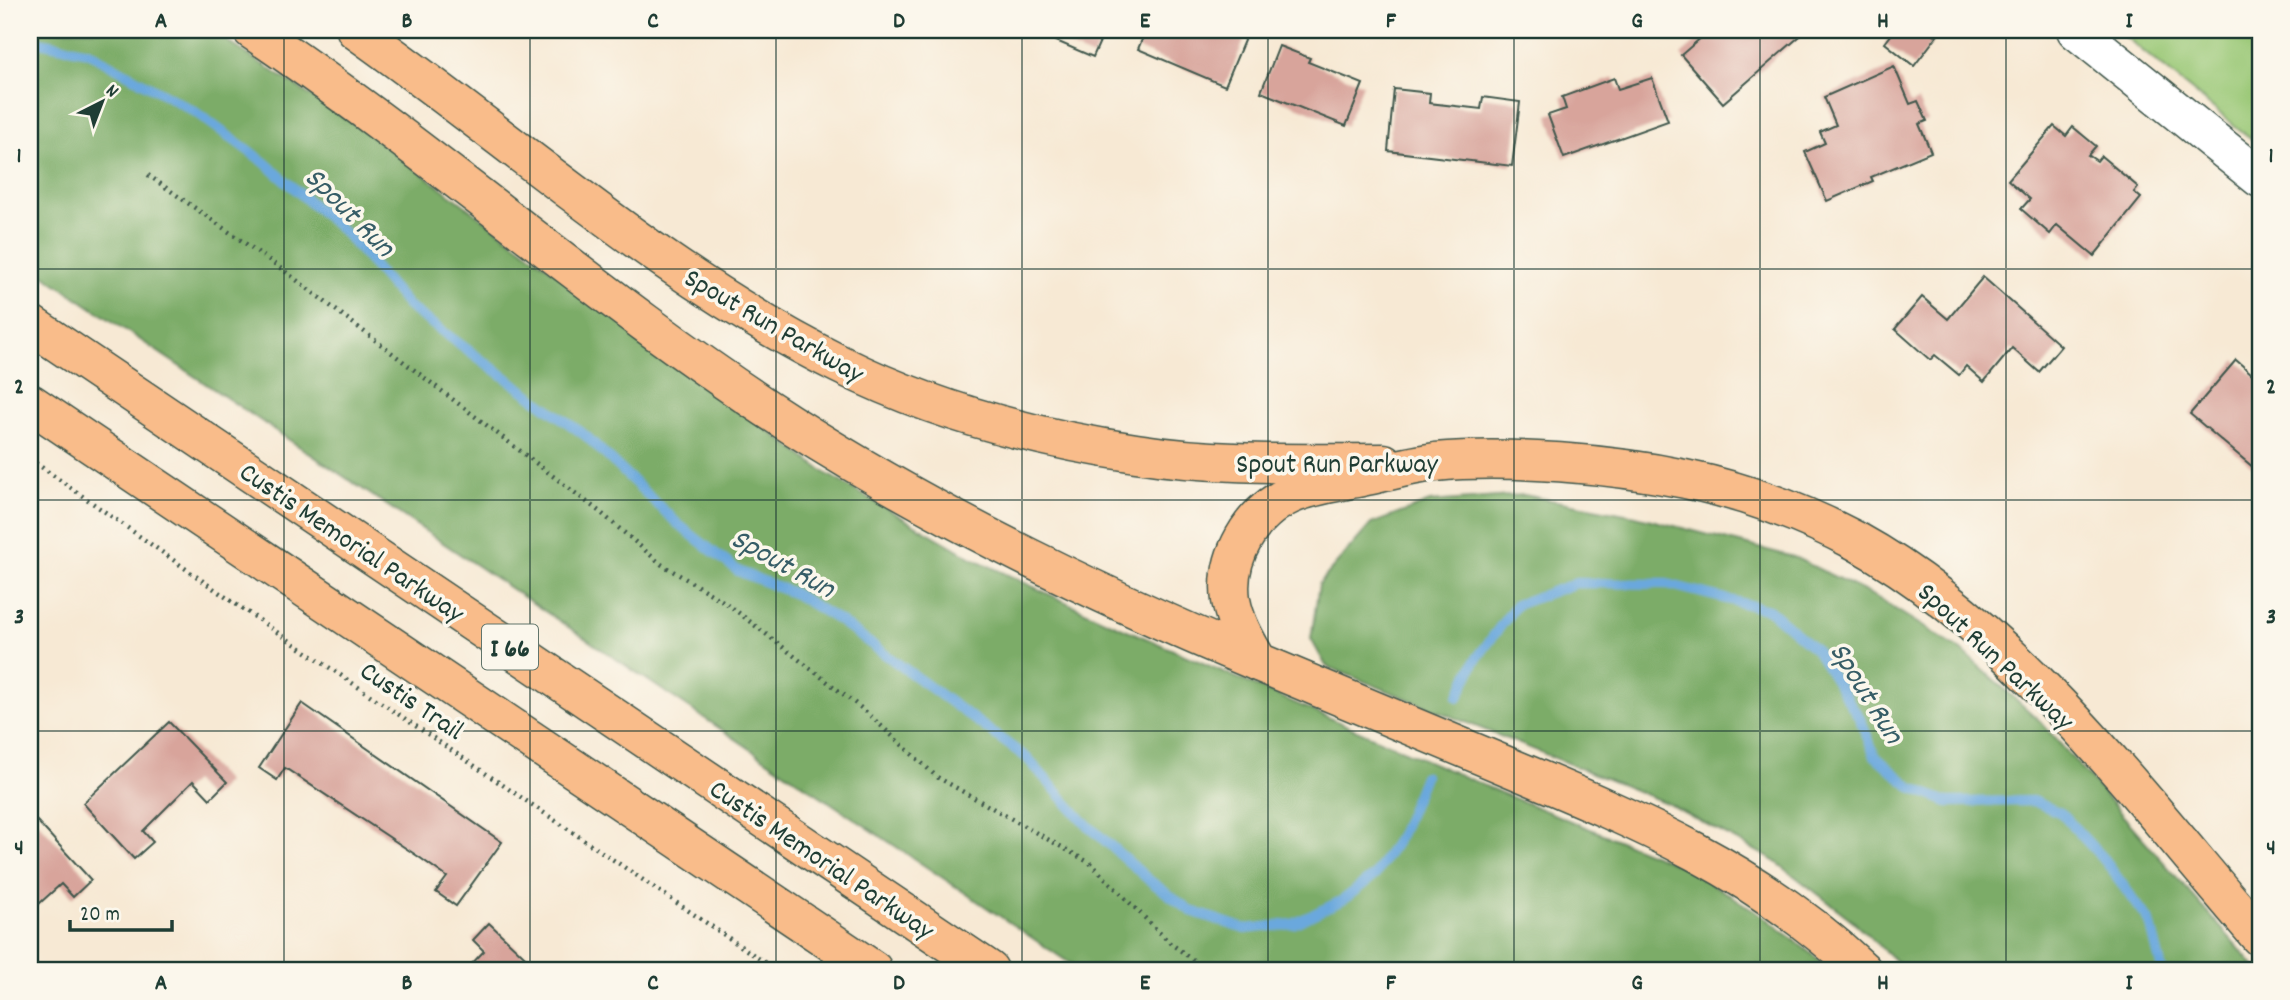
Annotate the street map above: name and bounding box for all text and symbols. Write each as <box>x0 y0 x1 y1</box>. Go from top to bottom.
text: A <box>155 6 167 39</box>
text: B <box>402 6 413 39</box>
text: C <box>647 6 659 39</box>
text: D <box>893 6 905 39</box>
text: E <box>1140 6 1151 39</box>
text: F <box>1386 6 1397 39</box>
text: G <box>1631 6 1643 39</box>
text: H <box>1877 6 1889 39</box>
text: I <box>2125 6 2133 39</box>
north arrow <box>66 66 136 136</box>
text: N <box>99 79 124 105</box>
text: 1 <box>16 141 22 174</box>
text: 1 <box>2268 141 2274 174</box>
water label: Spout Run <box>293 159 404 270</box>
street label: Spout Run Parkway <box>675 261 870 396</box>
text: 2 <box>14 372 24 405</box>
text: 2 <box>2266 372 2276 405</box>
street label: Spout Run Parkway <box>1236 447 1439 487</box>
street label: Custis Memorial Parkway <box>230 455 471 636</box>
water label: Spout Run <box>722 520 843 613</box>
street label: Spout Run Parkway <box>1906 575 2082 743</box>
text: 3 <box>14 602 24 635</box>
text: 3 <box>2266 602 2276 635</box>
road number: I 66 <box>482 624 538 670</box>
water label: Spout Run <box>1816 635 1913 755</box>
street label: Custis Trail <box>350 654 471 753</box>
street label: Custis Memorial Parkway <box>700 772 941 953</box>
text: 4 <box>14 833 24 866</box>
text: 4 <box>2266 833 2276 866</box>
scale bar <box>70 888 172 932</box>
text: 20 m <box>80 901 120 931</box>
text: A <box>155 968 167 1000</box>
text: B <box>402 968 413 1000</box>
text: C <box>647 968 659 1000</box>
text: D <box>893 968 905 1000</box>
text: E <box>1140 968 1151 1000</box>
text: F <box>1386 968 1397 1000</box>
text: G <box>1631 968 1643 1000</box>
text: H <box>1877 968 1889 1000</box>
text: I <box>2125 968 2133 1000</box>

